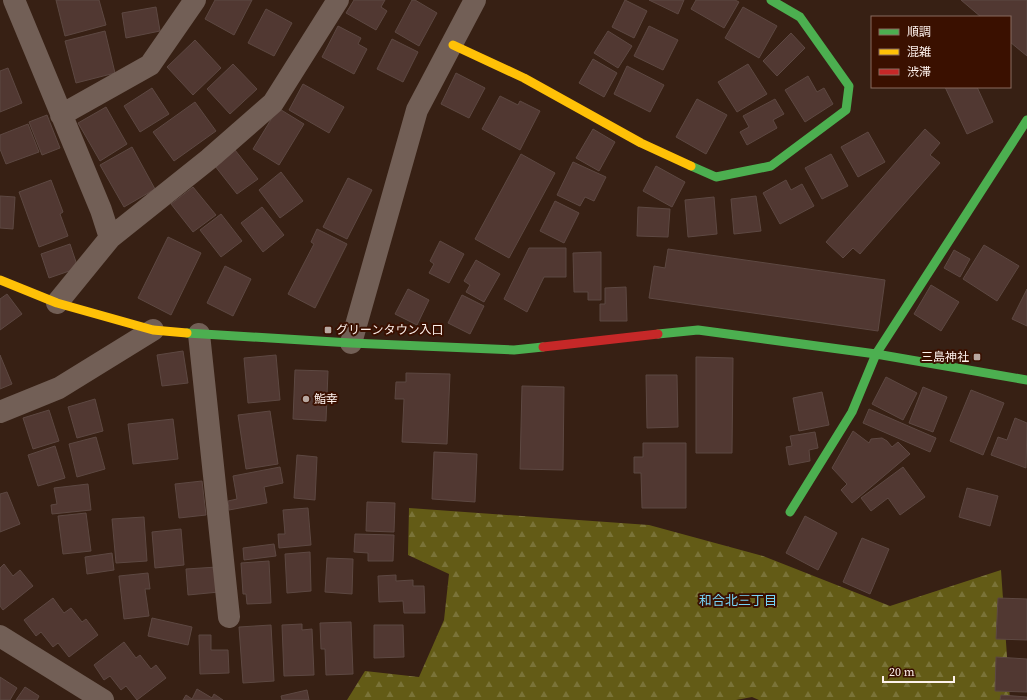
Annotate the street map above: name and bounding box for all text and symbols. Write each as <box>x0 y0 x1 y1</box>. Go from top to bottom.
legend <box>871 16 1011 88</box>
text: 順調 <box>907 24 931 40</box>
text: 混雑 <box>907 44 931 60</box>
text: 渋滞 <box>907 64 931 80</box>
place label: グリーンタウン入口 <box>336 322 443 338</box>
marker: グリーンタウン入口 <box>323 325 333 335</box>
place label: 三島神社 <box>921 349 969 365</box>
marker: 三島神社 <box>972 352 982 362</box>
place label: 鮨幸 <box>314 391 338 407</box>
marker: 鮨幸 <box>301 394 311 404</box>
district label: 和合北三丁目 <box>699 592 777 609</box>
scale bar <box>883 658 954 684</box>
text: 20 m <box>889 664 915 680</box>

